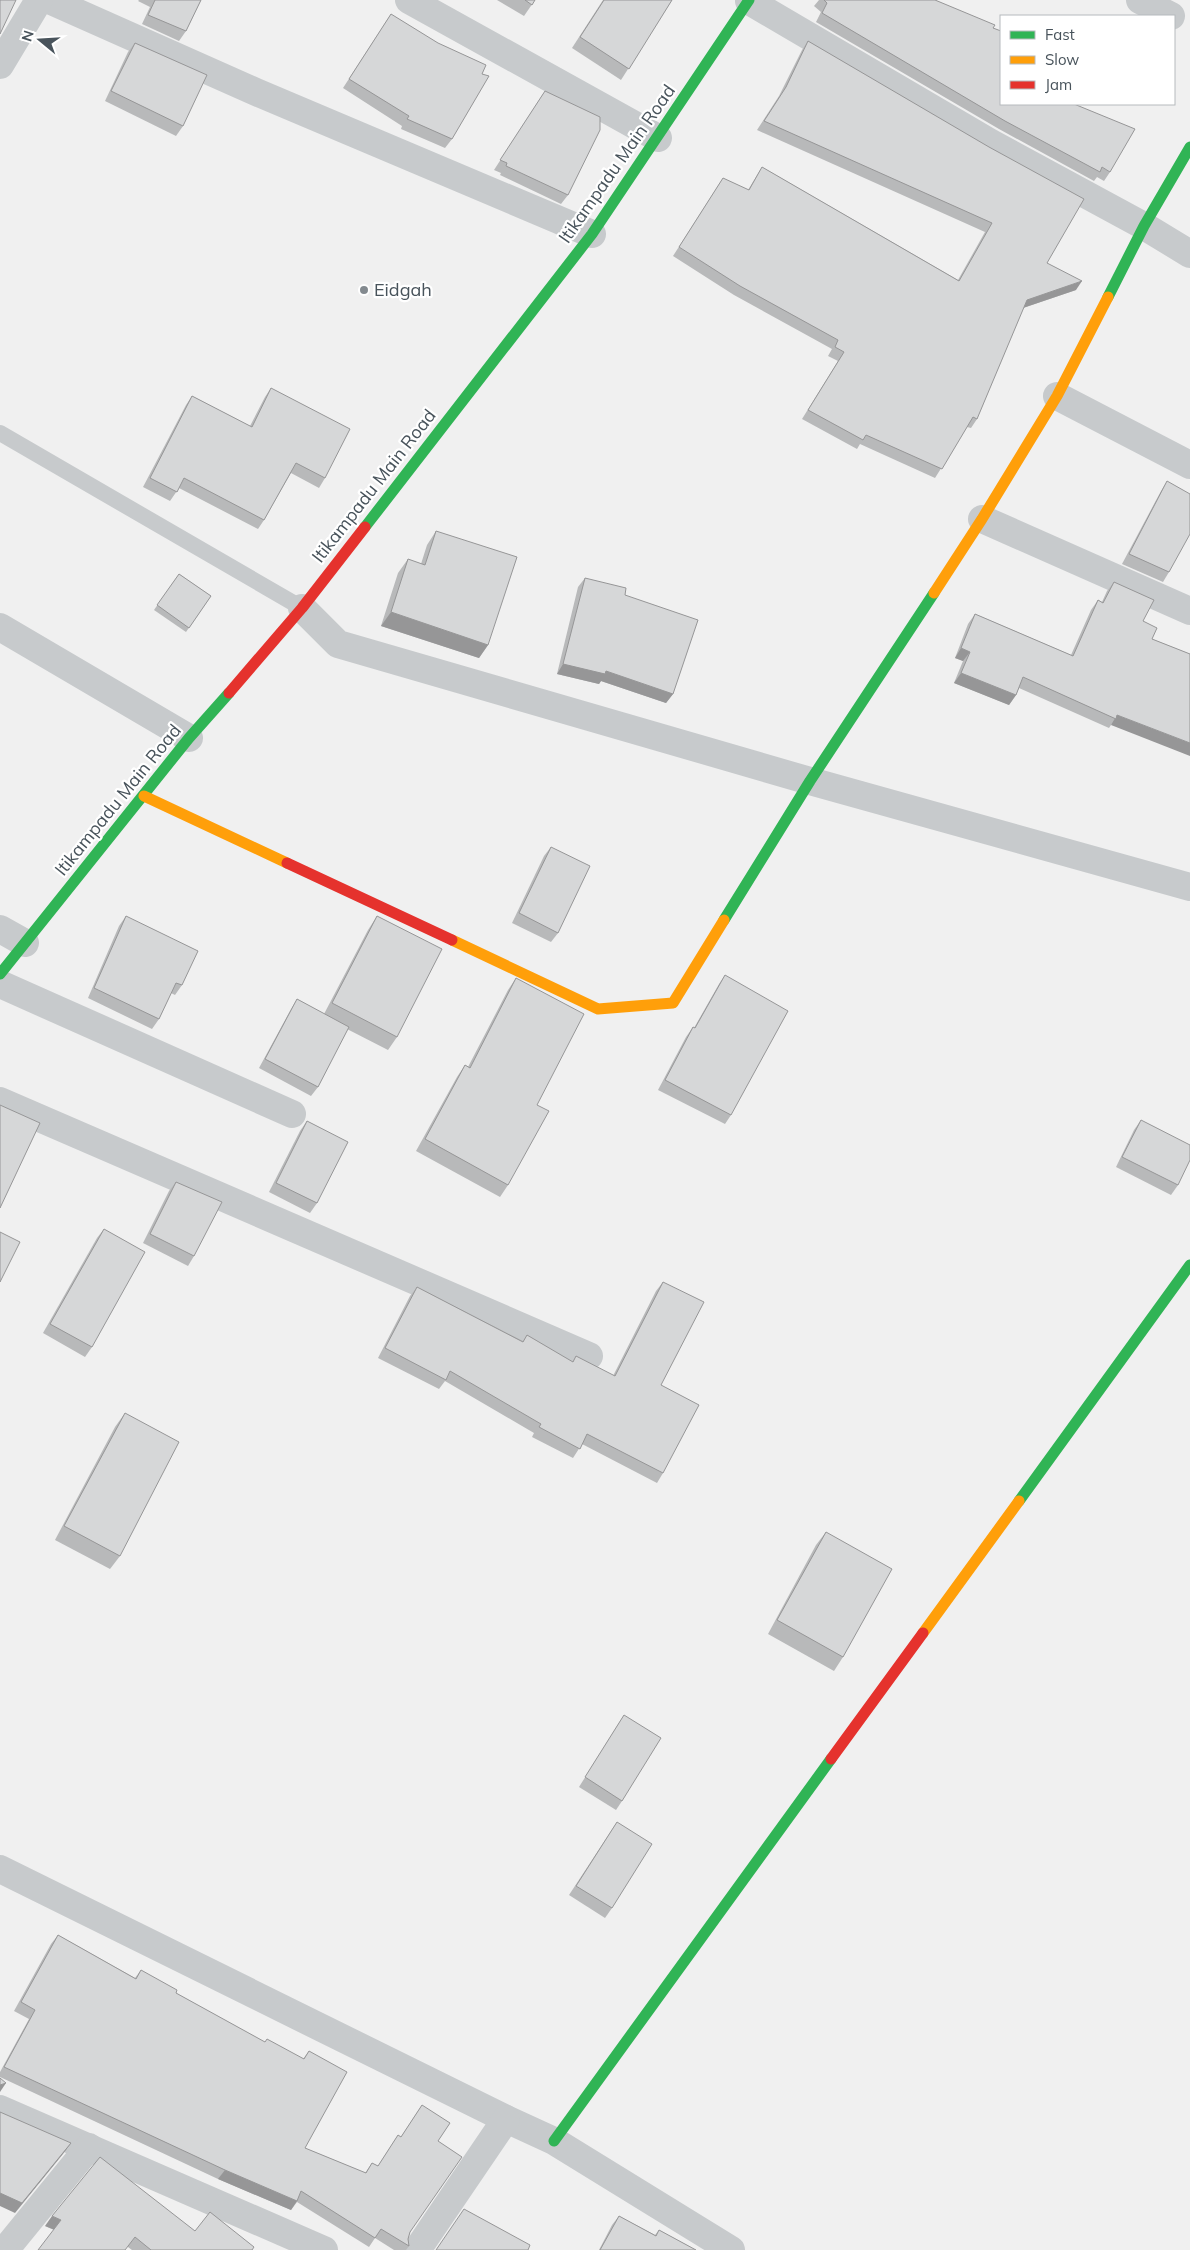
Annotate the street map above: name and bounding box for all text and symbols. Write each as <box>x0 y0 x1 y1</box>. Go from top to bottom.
north arrow <box>15 15 65 65</box>
legend <box>1000 15 1175 105</box>
text: Fast <box>1045 25 1075 44</box>
text: N <box>17 28 38 44</box>
text: Slow <box>1045 50 1079 69</box>
text: Jam <box>1045 75 1072 94</box>
street label: Itikampadu Main Road <box>553 80 680 247</box>
place label: Eidgah <box>374 278 432 301</box>
marker: Eidgah <box>358 284 370 296</box>
street label: Itikampadu Main Road <box>307 404 441 567</box>
street label: Itikampadu Main Road <box>49 719 186 880</box>

